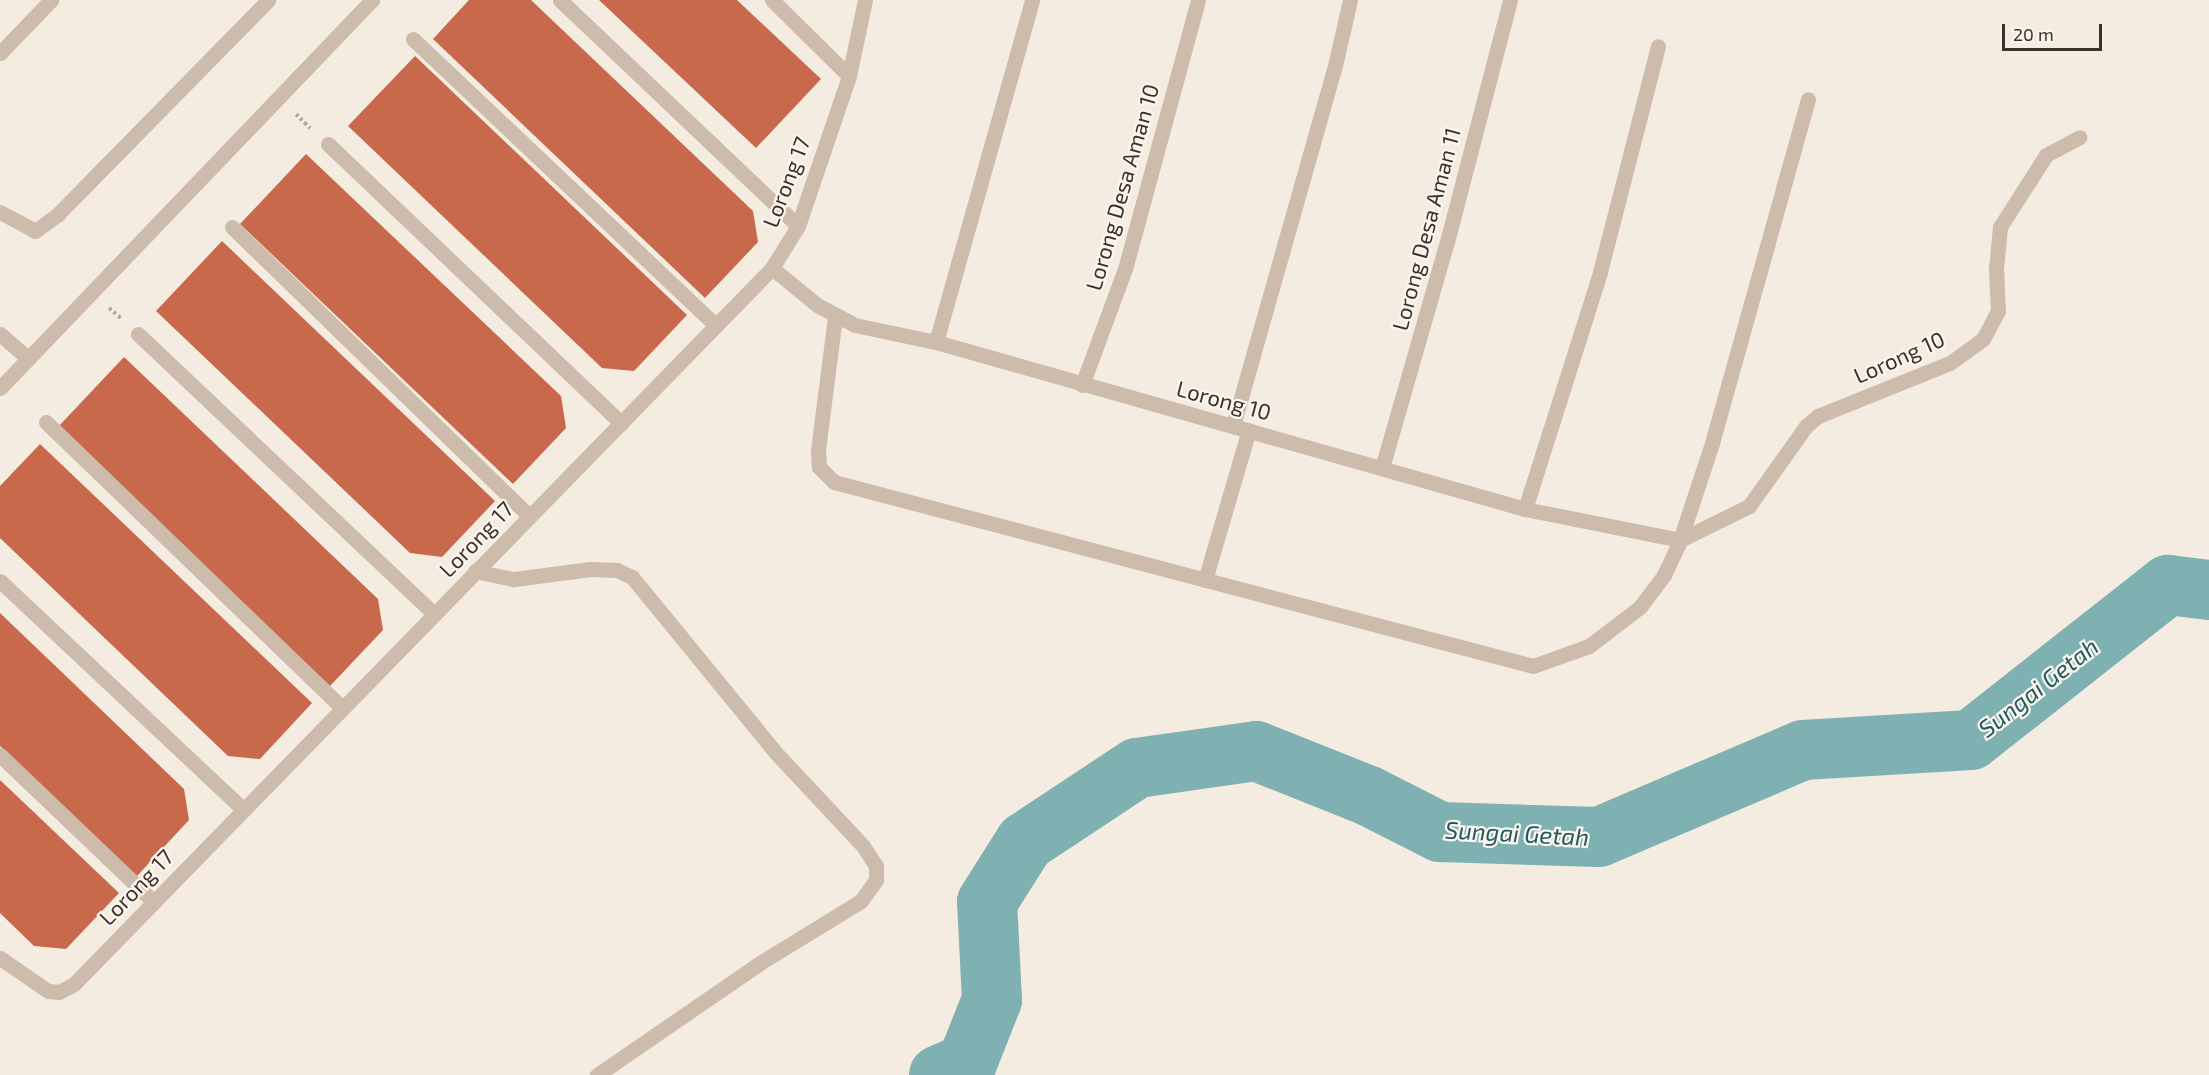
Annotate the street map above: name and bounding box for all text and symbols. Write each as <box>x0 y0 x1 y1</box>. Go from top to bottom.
scale bar <box>2005 12 2106 50</box>
text: 20 m <box>2013 23 2054 45</box>
street label: Lorong Desa Aman 10 <box>1080 80 1164 294</box>
street label: Lorong Desa Aman 11 <box>1386 124 1466 334</box>
street label: Lorong 17 <box>757 133 815 231</box>
street label: Lorong 10 <box>1849 325 1949 389</box>
street label: Lorong 10 <box>1174 375 1274 425</box>
street label: Lorong 17 <box>434 496 518 582</box>
water label: Sungai Getah <box>1972 631 2104 743</box>
water label: Sungai Getah <box>1444 815 1590 851</box>
street label: Lorong 17 <box>94 844 178 930</box>

